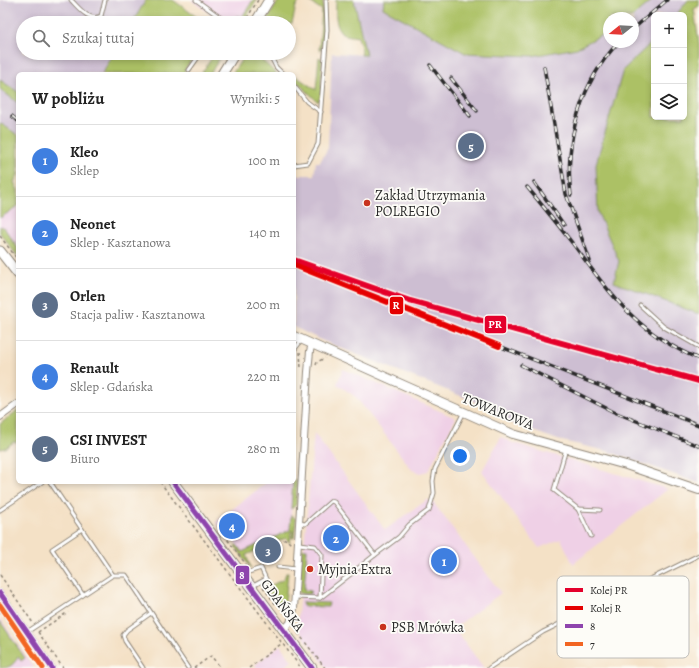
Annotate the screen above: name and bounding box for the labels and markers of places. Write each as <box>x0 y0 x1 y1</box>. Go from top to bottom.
pin: 5 <box>458 131 484 161</box>
place label: Zakład Utrzymania POLREGIO <box>375 186 486 221</box>
marker: Zakład Utrzymania POLREGIO <box>362 198 372 208</box>
pin: 4 <box>219 511 245 541</box>
pin: 2 <box>323 523 349 553</box>
pin: 3 <box>255 535 281 565</box>
pin: 1 <box>431 546 457 576</box>
place label: Myjnia Extra <box>318 560 392 579</box>
marker: Myjnia Extra <box>305 564 315 574</box>
place label: PSB Mrówka <box>391 618 464 637</box>
marker: PSB Mrówka <box>378 622 388 632</box>

